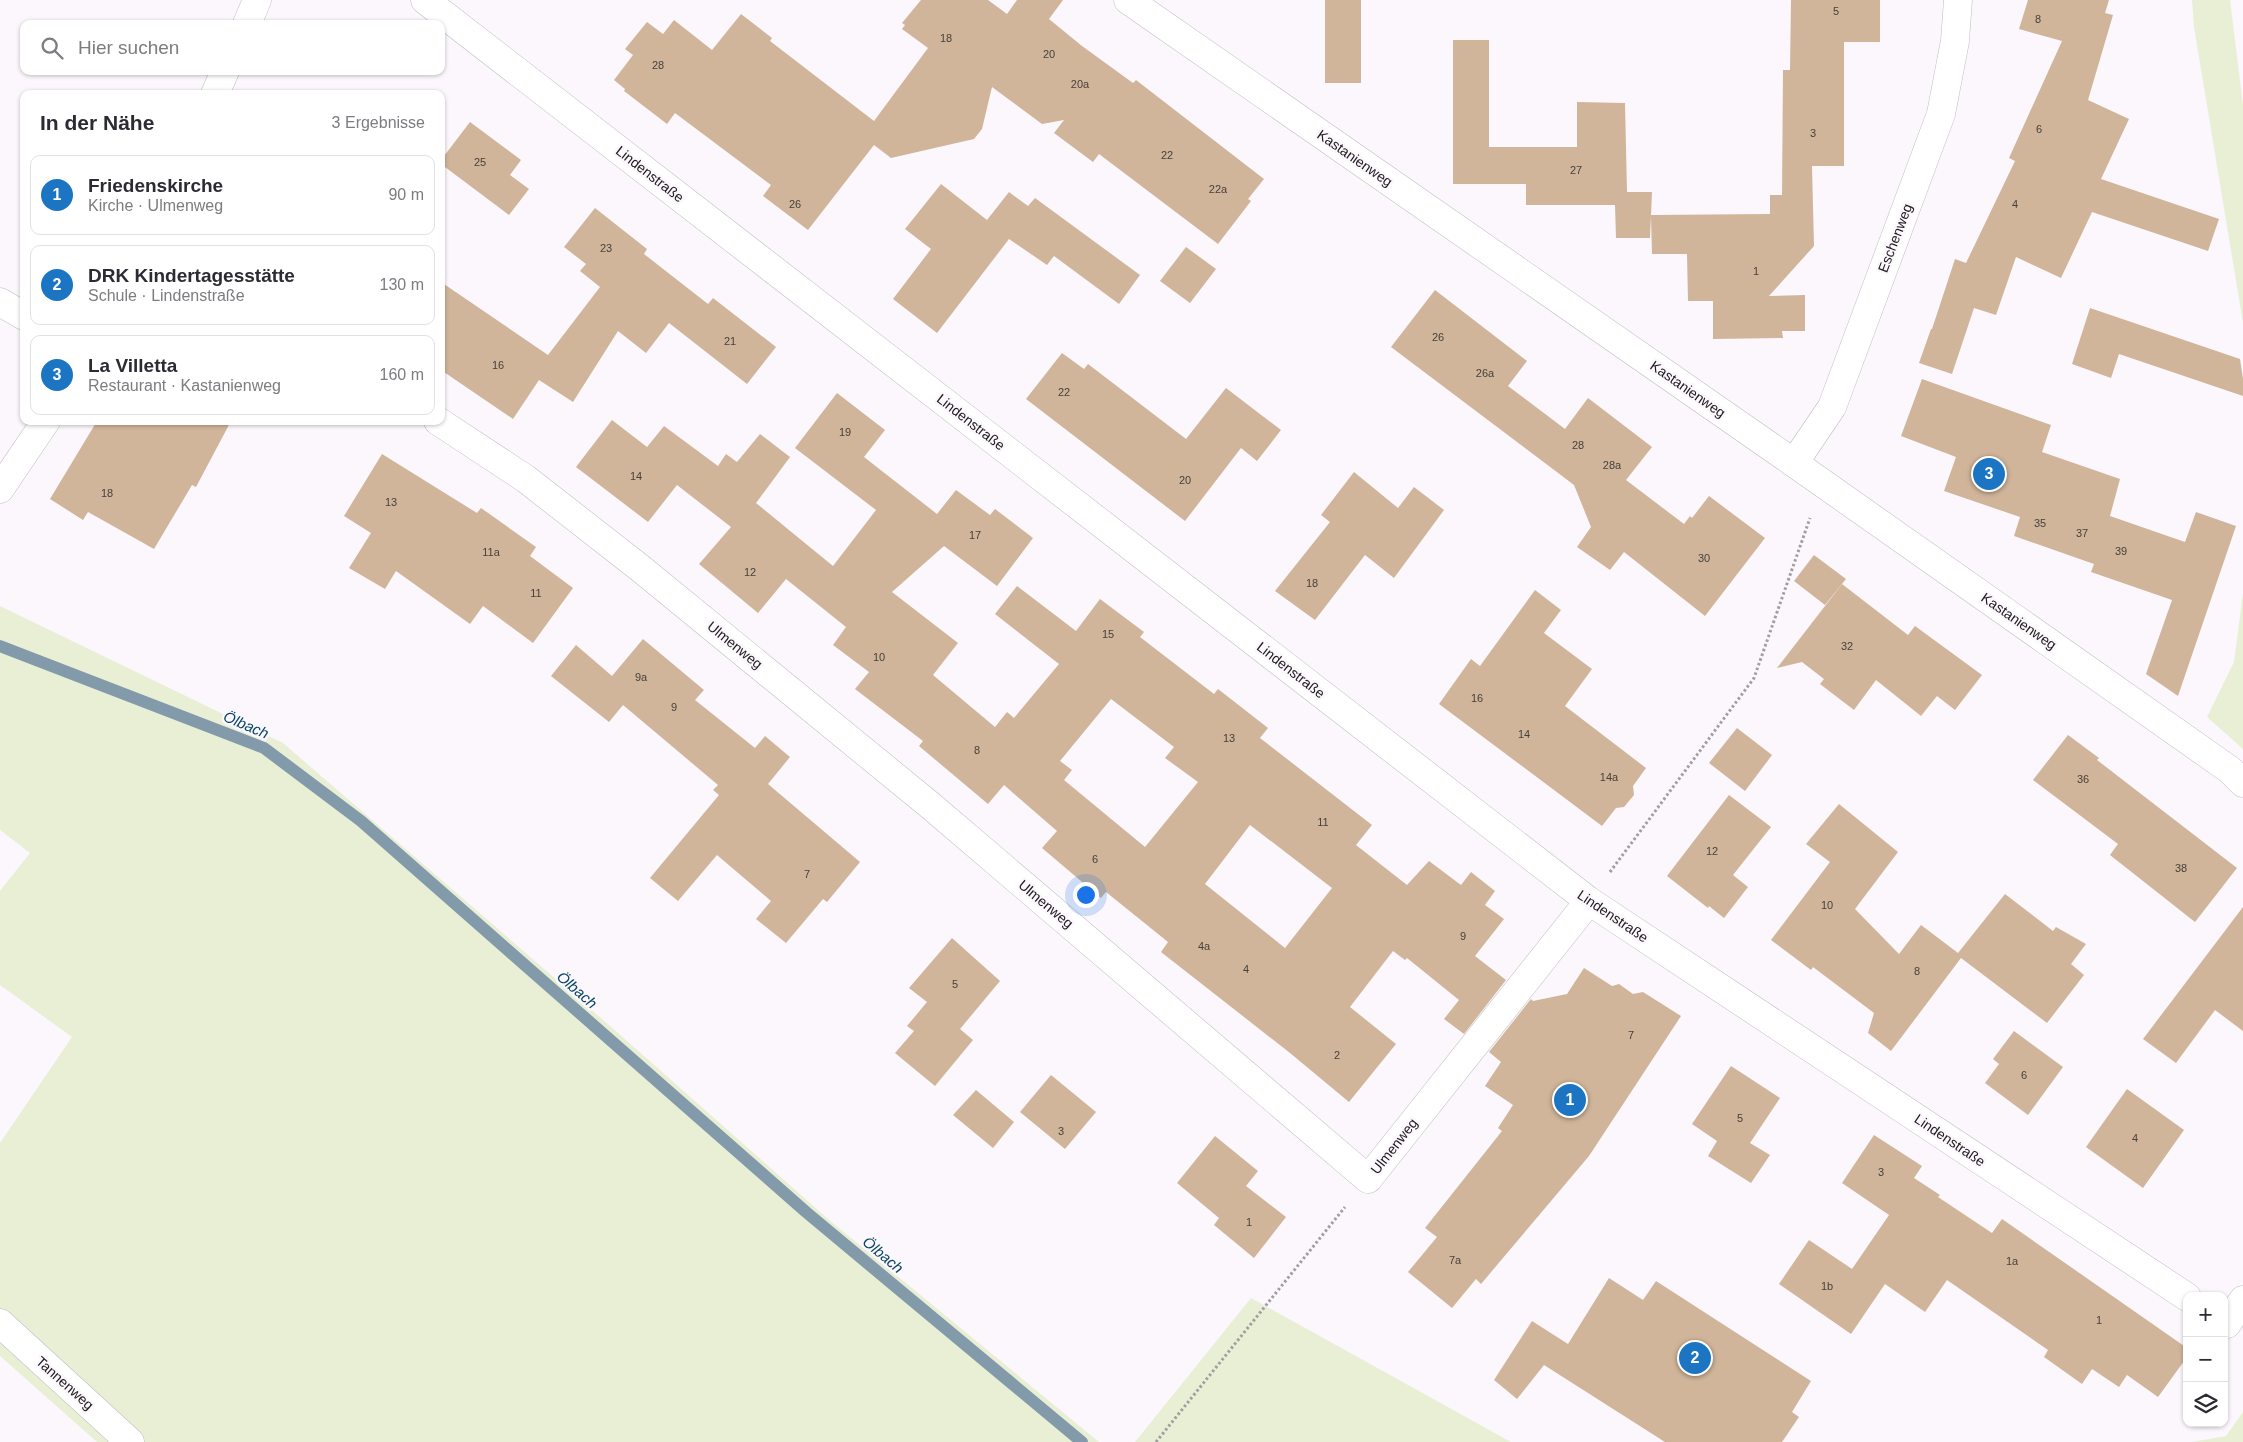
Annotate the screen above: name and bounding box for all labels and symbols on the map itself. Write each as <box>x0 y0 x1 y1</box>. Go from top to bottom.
house number: 5 <box>1833 5 1839 17</box>
house number: 8 <box>2035 13 2041 25</box>
house number: 18 <box>940 32 952 44</box>
house number: 20 <box>1043 48 1055 60</box>
house number: 28 <box>652 59 664 71</box>
house number: 20a <box>1071 78 1090 90</box>
house number: 6 <box>2036 123 2042 135</box>
street label: Kastanienweg <box>1314 126 1396 190</box>
house number: 3 <box>1810 127 1816 139</box>
street label: Lindenstraße <box>613 143 687 206</box>
house number: 22 <box>1161 149 1173 161</box>
house number: 25 <box>474 156 486 168</box>
house number: 27 <box>1570 164 1582 176</box>
house number: 22a <box>1209 183 1228 195</box>
house number: 26 <box>789 198 801 210</box>
house number: 4 <box>2012 198 2018 210</box>
street label: Eschenweg <box>1875 201 1915 275</box>
house number: 23 <box>600 242 612 254</box>
house number: 1 <box>1753 265 1759 277</box>
house number: 26 <box>1432 331 1444 343</box>
house number: 21 <box>724 335 736 347</box>
street label: Kastanienweg <box>1647 357 1729 421</box>
house number: 16 <box>492 359 504 371</box>
house number: 26a <box>1476 367 1495 379</box>
house number: 22 <box>1058 386 1070 398</box>
street label: Lindenstraße <box>934 391 1008 454</box>
house number: 19 <box>839 426 851 438</box>
house number: 28 <box>1572 439 1584 451</box>
pin: 3 <box>1973 455 2005 493</box>
house number: 28a <box>1603 459 1622 471</box>
house number: 14 <box>630 470 642 482</box>
house number: 20 <box>1179 474 1191 486</box>
house number: 18 <box>101 487 113 499</box>
house number: 13 <box>385 496 397 508</box>
house number: 35 <box>2034 517 2046 529</box>
house number: 37 <box>2076 527 2088 539</box>
house number: 17 <box>969 529 981 541</box>
house number: 39 <box>2115 545 2127 557</box>
house number: 11a <box>482 546 501 558</box>
house number: 30 <box>1698 552 1710 564</box>
house number: 12 <box>744 566 756 578</box>
house number: 18 <box>1306 577 1318 589</box>
house number: 11 <box>530 587 542 599</box>
street label: Kastanienweg <box>1978 589 2060 653</box>
street label: Ulmenweg <box>704 618 766 672</box>
house number: 15 <box>1102 628 1114 640</box>
street label: Lindenstraße <box>1254 639 1328 702</box>
house number: 32 <box>1841 640 1853 652</box>
house number: 10 <box>873 651 885 663</box>
house number: 9a <box>635 671 648 683</box>
house number: 16 <box>1471 692 1483 704</box>
house number: 9 <box>671 701 677 713</box>
water label: Ölbach <box>221 707 271 742</box>
house number: 14 <box>1518 728 1530 740</box>
house number: 13 <box>1223 732 1235 744</box>
house number: 8 <box>974 744 980 756</box>
house number: 14a <box>1600 771 1619 783</box>
house number: 36 <box>2077 773 2089 785</box>
house number: 11 <box>1317 816 1329 828</box>
house number: 12 <box>1706 845 1718 857</box>
house number: 6 <box>1092 853 1098 865</box>
house number: 38 <box>2175 862 2187 874</box>
house number: 7 <box>804 868 810 880</box>
street label: Ulmenweg <box>1016 877 1076 931</box>
your location <box>1073 882 1099 908</box>
street label: Lindenstraße <box>1575 887 1652 946</box>
house number: 10 <box>1821 899 1833 911</box>
house number: 9 <box>1460 930 1466 942</box>
house number: 4a <box>1198 940 1211 952</box>
house number: 4 <box>1243 963 1249 975</box>
house number: 8 <box>1914 965 1920 977</box>
water label: Ölbach <box>554 968 601 1012</box>
house number: 5 <box>952 978 958 990</box>
house number: 7 <box>1628 1029 1634 1041</box>
house number: 2 <box>1334 1049 1340 1061</box>
house number: 6 <box>2021 1069 2027 1081</box>
pin: 1 <box>1554 1081 1586 1119</box>
street label: Lindenstraße <box>1912 1111 1989 1170</box>
house number: 5 <box>1737 1112 1743 1124</box>
street label: Ulmenweg <box>1367 1115 1421 1177</box>
house number: 3 <box>1058 1125 1064 1137</box>
house number: 4 <box>2132 1132 2138 1144</box>
house number: 3 <box>1878 1166 1884 1178</box>
house number: 1 <box>1246 1216 1252 1228</box>
water label: Ölbach <box>860 1233 907 1276</box>
house number: 7a <box>1449 1254 1462 1266</box>
house number: 1a <box>2006 1255 2019 1267</box>
house number: 1b <box>1821 1280 1833 1292</box>
house number: 1 <box>2096 1314 2102 1326</box>
pin: 2 <box>1679 1339 1711 1377</box>
street label: Tannenweg <box>33 1353 97 1413</box>

